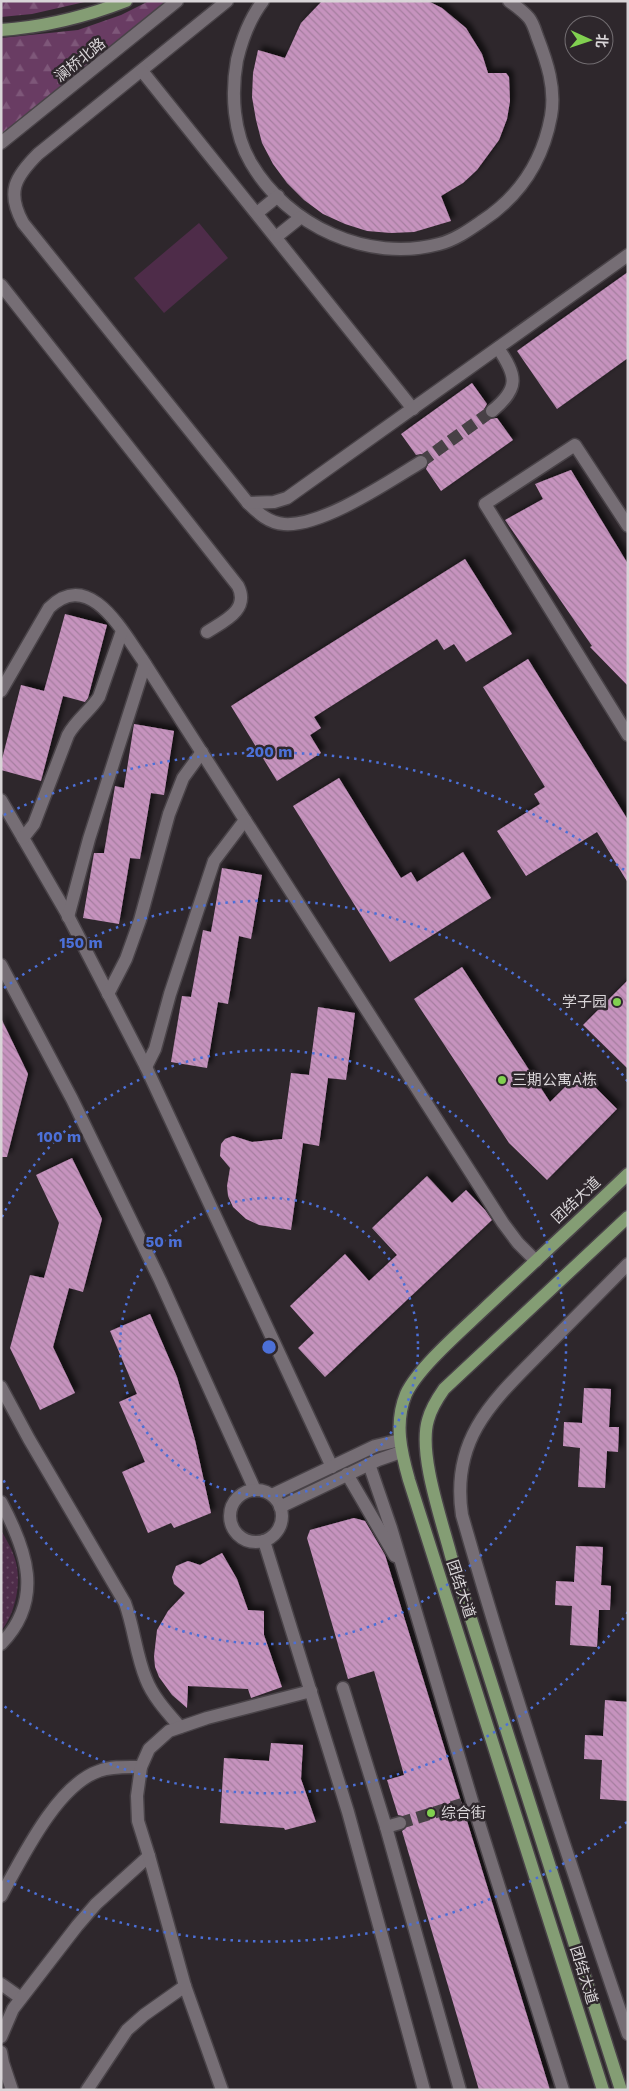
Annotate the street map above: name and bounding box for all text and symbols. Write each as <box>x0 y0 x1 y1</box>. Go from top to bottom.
north arrow <box>564 15 614 65</box>
text: 北 <box>594 33 610 48</box>
street label: 澜桥北路 <box>51 34 109 86</box>
text: 200 m <box>246 743 292 761</box>
text: 150 m <box>59 934 103 952</box>
place label: 学子园 <box>562 993 607 1011</box>
marker: 学子园 <box>611 996 623 1008</box>
place label: 三期公寓A栋 <box>512 1071 597 1089</box>
marker: 三期公寓A栋 <box>496 1074 508 1086</box>
text: 100 m <box>37 1128 81 1146</box>
street label: 团结大道 <box>548 1173 604 1227</box>
text: 50 m <box>146 1233 182 1251</box>
centre of rings <box>260 1338 278 1356</box>
street label: 团结大道 <box>443 1558 479 1620</box>
place label: 综合街 <box>441 1804 486 1822</box>
marker: 综合街 <box>425 1807 437 1819</box>
street label: 团结大道 <box>567 1944 601 2006</box>

